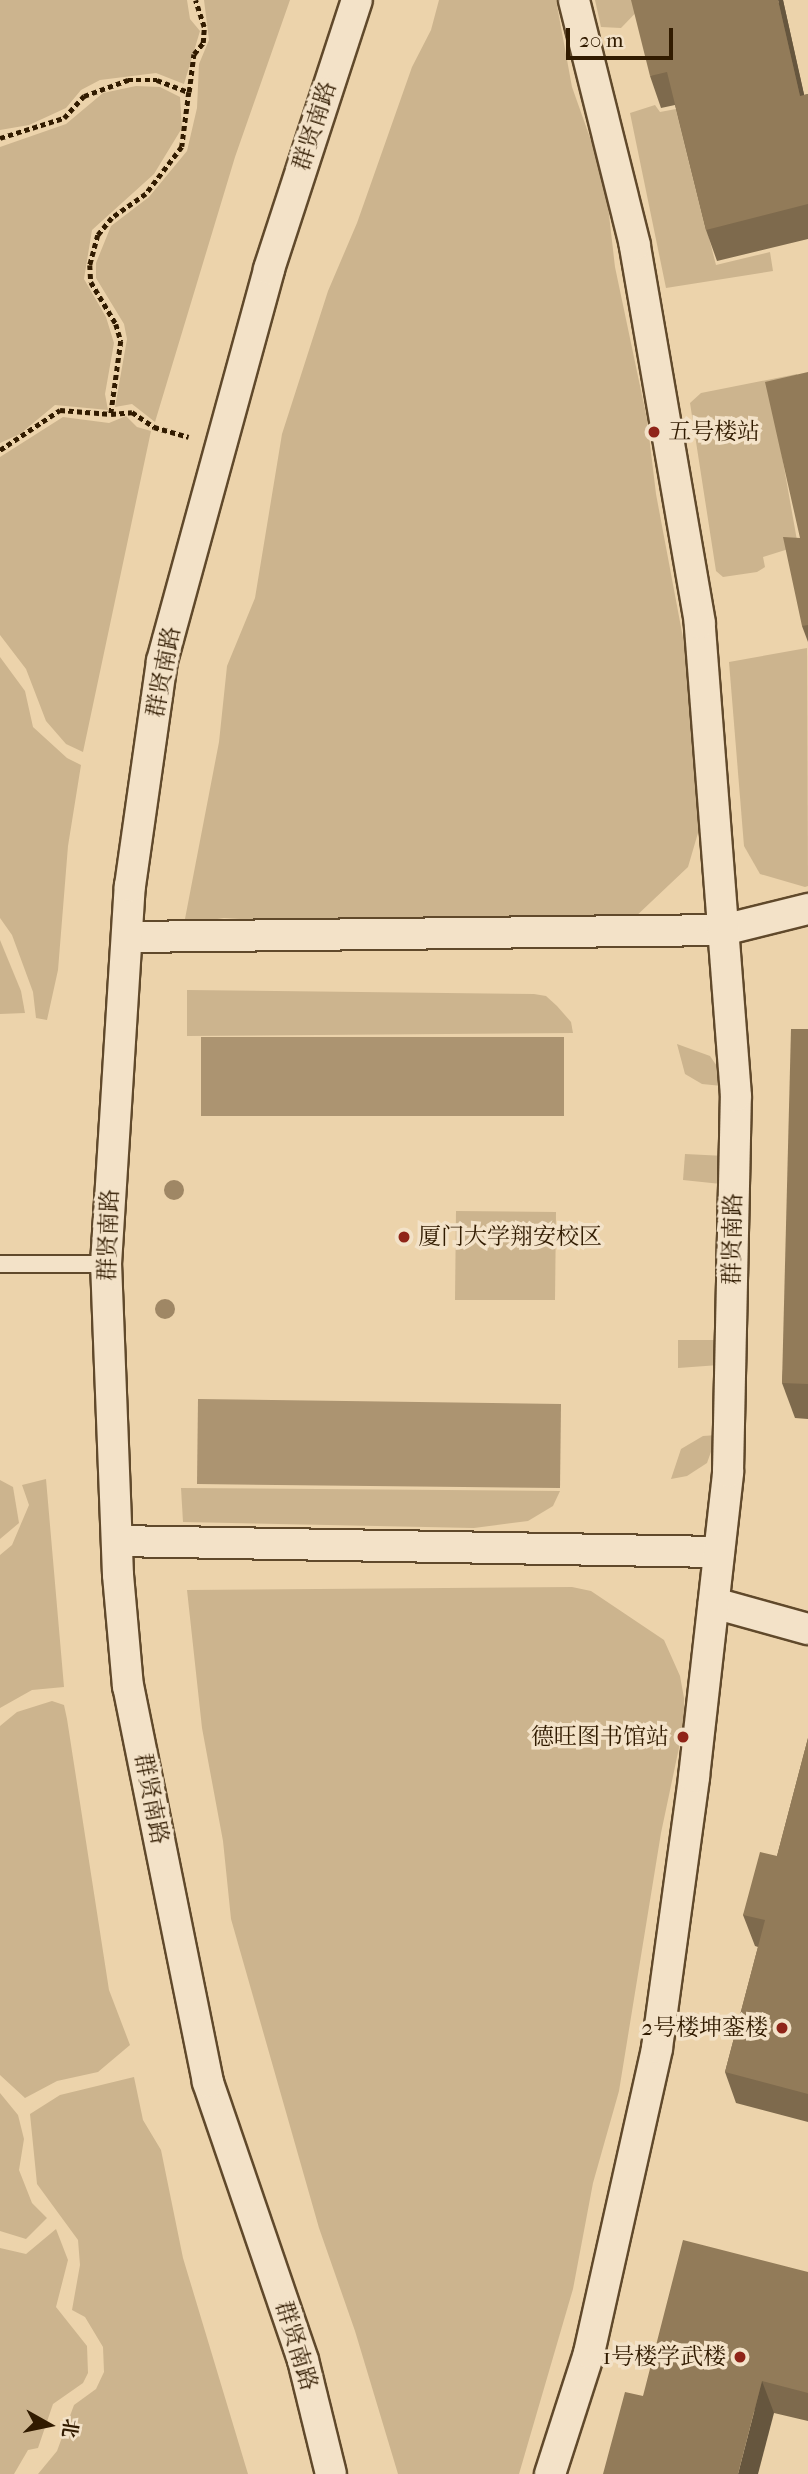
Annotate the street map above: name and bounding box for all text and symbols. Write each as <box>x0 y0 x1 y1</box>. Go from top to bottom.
scale bar <box>570 14 677 58</box>
text: 20 m <box>579 28 623 52</box>
street label: 群贤南路 <box>288 78 342 174</box>
place label: 五号楼站 <box>668 418 760 446</box>
marker: 五号楼站 <box>646 424 662 440</box>
street label: 群贤南路 <box>142 624 186 720</box>
street label: 群贤南路 <box>94 1189 124 1281</box>
street label: 群贤南路 <box>718 1193 748 1285</box>
place label: 厦门大学翔安校区 <box>418 1223 602 1251</box>
marker: 厦门大学翔安校区 <box>396 1229 412 1245</box>
place label: 德旺图书馆站 <box>531 1723 669 1751</box>
marker: 德旺图书馆站 <box>675 1729 691 1745</box>
street label: 群贤南路 <box>129 1751 173 1847</box>
place label: 2号楼坤銮楼 <box>641 2014 768 2042</box>
marker: 2号楼坤銮楼 <box>774 2020 790 2036</box>
street label: 群贤南路 <box>269 2298 323 2394</box>
place label: 1号楼学武楼 <box>603 2343 726 2371</box>
marker: 1号楼学武楼 <box>732 2349 748 2365</box>
north arrow <box>14 2390 84 2460</box>
text: 北 <box>57 2417 82 2439</box>

